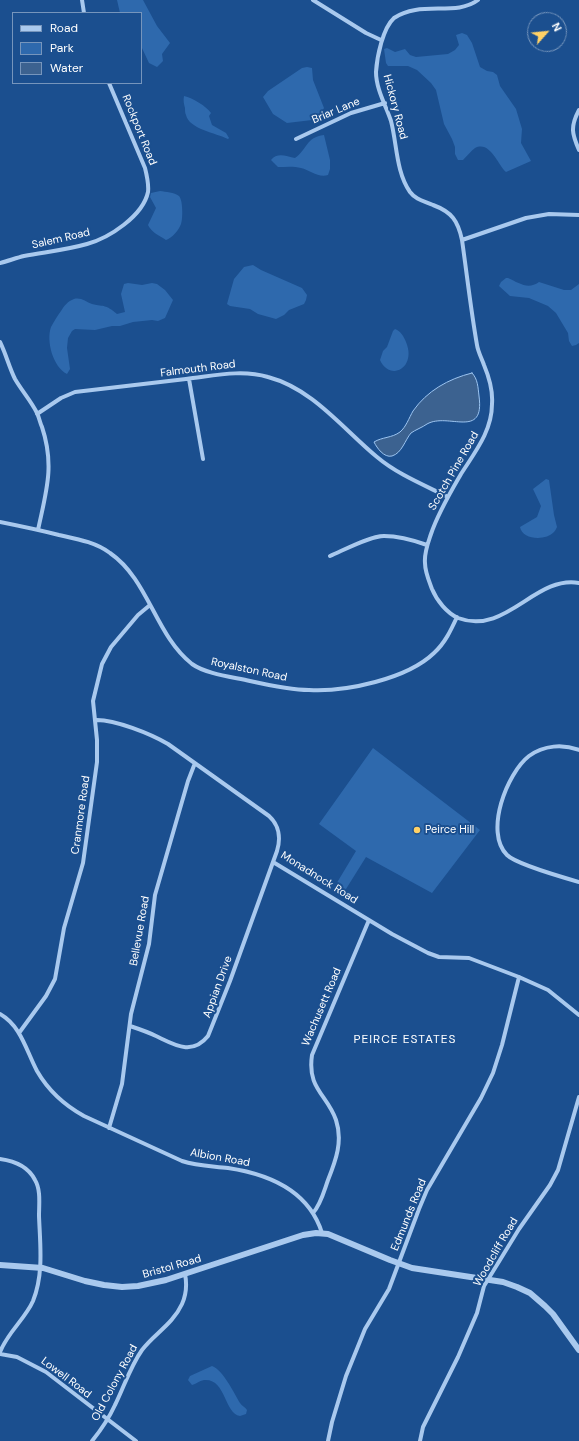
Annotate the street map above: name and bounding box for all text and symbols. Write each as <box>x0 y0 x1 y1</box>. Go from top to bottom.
legend <box>12 12 142 84</box>
north arrow <box>527 12 567 52</box>
text: Road <box>50 20 78 36</box>
text: N <box>549 20 565 34</box>
text: Park <box>50 40 74 56</box>
text: Water <box>50 60 83 76</box>
street label: Hickory Road <box>380 73 410 141</box>
street label: Rockport Road <box>119 93 159 167</box>
street label: Briar Lane <box>310 95 362 127</box>
street label: Salem Road <box>31 226 91 252</box>
street label: Falmouth Road <box>160 358 236 380</box>
street label: Scotch Pine Road <box>426 429 482 513</box>
street label: Royalston Road <box>210 656 288 684</box>
street label: Cranmore Road <box>69 775 93 855</box>
place label: Peirce Hill <box>425 823 474 837</box>
marker: Peirce Hill <box>412 825 422 835</box>
street label: Monadnock Road <box>278 849 360 907</box>
street label: Bellevue Road <box>127 895 153 967</box>
street label: Appian Drive <box>201 954 235 1020</box>
street label: Wachusett Road <box>300 966 344 1048</box>
district label: PEIRCE ESTATES <box>353 1033 457 1047</box>
street label: Albion Road <box>189 1146 251 1170</box>
street label: Edmunds Road <box>389 1177 429 1253</box>
street label: Woodcliff Road <box>471 1215 521 1289</box>
street label: Bristol Road <box>141 1252 203 1282</box>
street label: Old Colony Road <box>89 1342 141 1424</box>
street label: Lowell Road <box>38 1355 94 1401</box>

